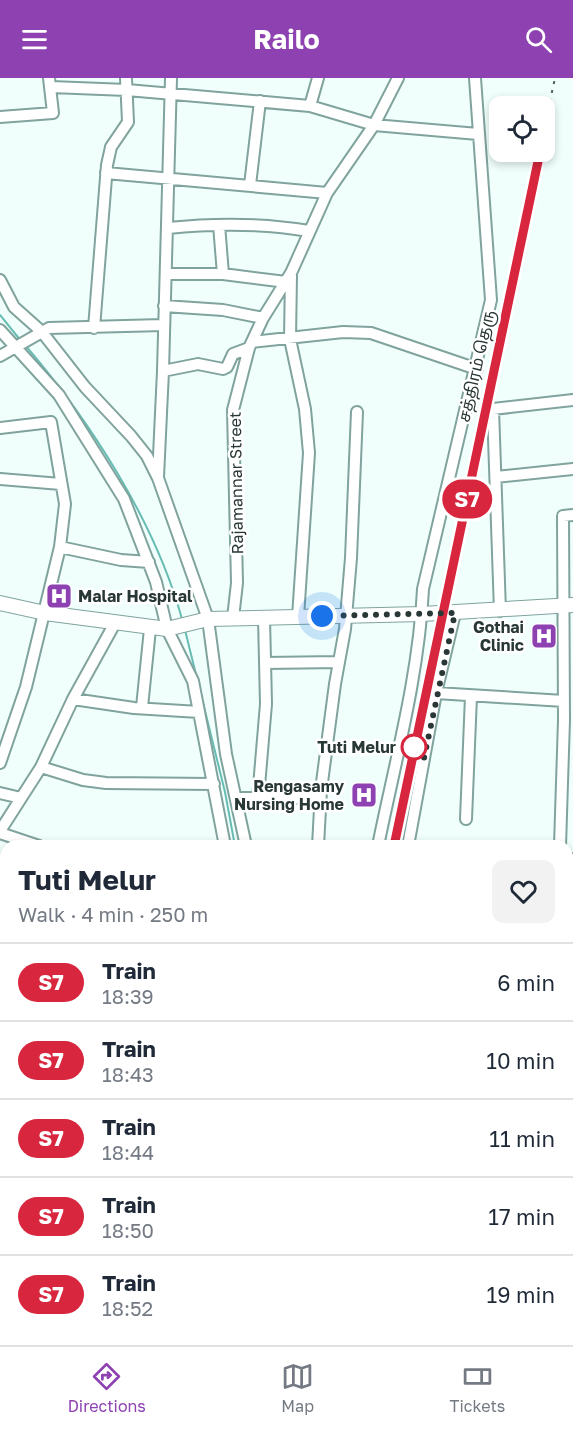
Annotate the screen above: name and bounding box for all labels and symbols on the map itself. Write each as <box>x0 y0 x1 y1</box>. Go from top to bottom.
street label: சத்திரம் தெரு <box>453 308 501 424</box>
street label: Rajamannar Street <box>225 412 247 554</box>
line badge: S7 <box>440 480 494 518</box>
hospital icon: Malar Hospital <box>44 581 74 611</box>
place label: Malar Hospital <box>78 586 193 606</box>
your location <box>307 601 337 631</box>
place label: Gothai Clinic <box>473 617 524 655</box>
hospital icon: Gothai Clinic <box>529 621 559 651</box>
marker: Tuti Melur <box>401 734 427 760</box>
place label: Tuti Melur <box>317 737 396 757</box>
place label: Rengasamy Nursing Home <box>234 776 344 814</box>
hospital icon: Rengasamy Nursing Home <box>349 780 379 810</box>

